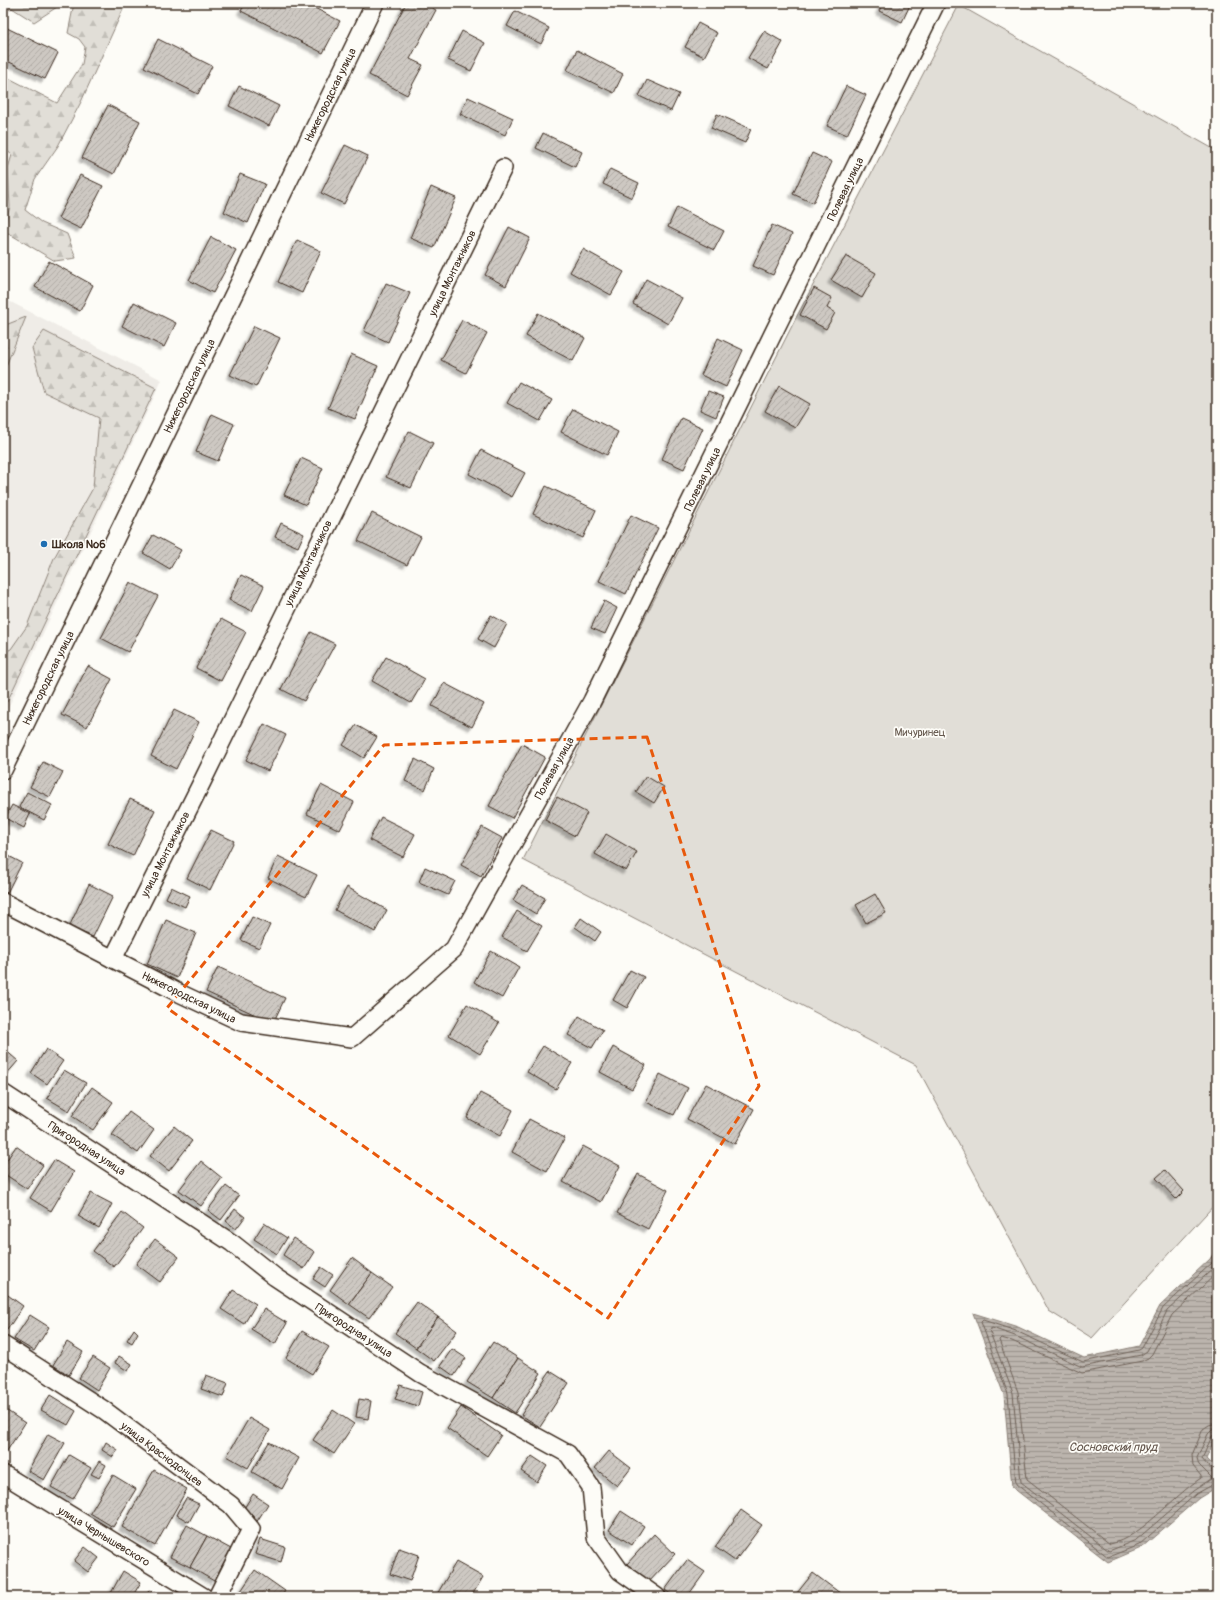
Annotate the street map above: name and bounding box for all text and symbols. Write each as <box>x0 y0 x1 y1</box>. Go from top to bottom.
street label: Нижегородская улица <box>302 46 359 144</box>
street label: Полевая улица <box>824 155 866 223</box>
street label: улица Монтажников <box>426 228 479 319</box>
street label: Нижегородская улица <box>161 337 218 435</box>
street label: Полевая улица <box>681 445 723 513</box>
street label: улица Монтажников <box>282 518 335 609</box>
place label: Школа №6 <box>51 538 106 551</box>
marker: Школа №6 <box>39 539 49 549</box>
street label: Нижегородская улица <box>20 629 77 727</box>
park label: Мичуринец <box>895 726 946 739</box>
street label: Полевая улица <box>532 735 577 802</box>
street label: улица Монтажников <box>138 809 193 900</box>
street label: Нижегородская улица <box>140 969 238 1026</box>
street label: Пригородная улица <box>46 1119 128 1178</box>
street label: Пригородная улица <box>313 1301 395 1360</box>
street label: улица Краснодонцев <box>117 1419 205 1489</box>
water label: Сосновский пруд <box>1069 1440 1159 1455</box>
street label: улица Чернышевского <box>55 1503 152 1569</box>

